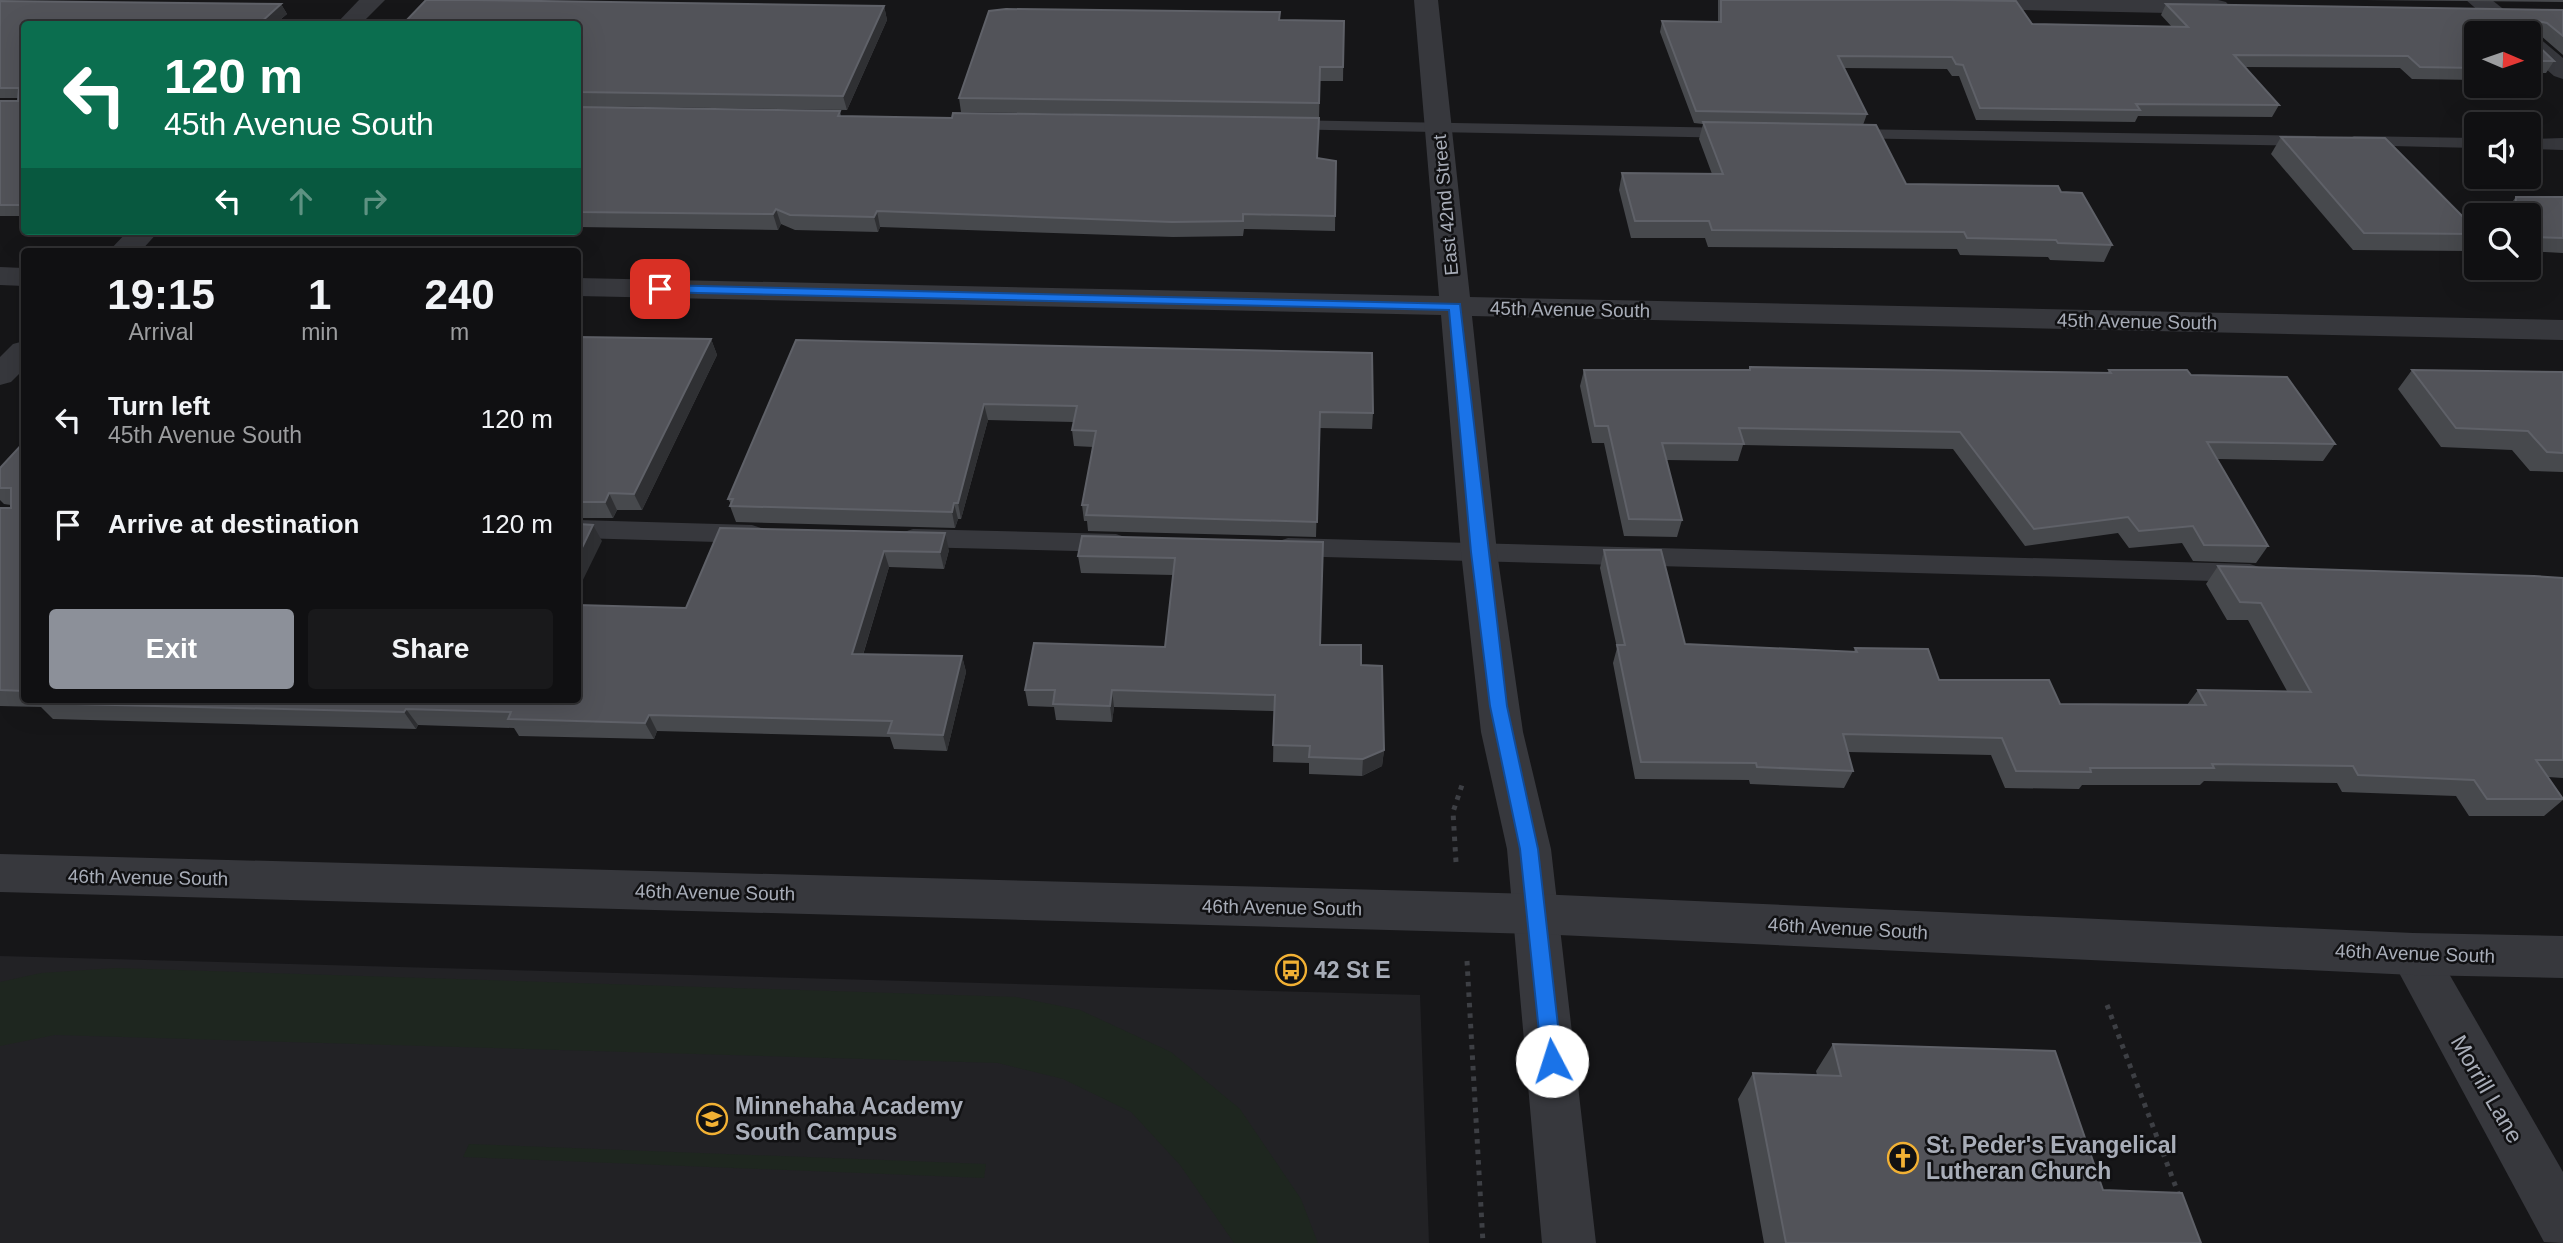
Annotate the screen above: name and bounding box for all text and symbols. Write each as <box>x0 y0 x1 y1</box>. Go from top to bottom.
north arrow <box>2464 21 2541 98</box>
map controls <box>2464 21 2541 280</box>
icon: left <box>49 49 140 140</box>
text: 120 m <box>164 49 303 103</box>
text: 45th Avenue South <box>164 106 434 142</box>
button: sound <box>2464 112 2541 189</box>
street label: East 42nd Street <box>1429 133 1462 276</box>
icon: left <box>209 182 247 220</box>
icon: ahead <box>282 182 320 220</box>
icon: right <box>355 182 393 220</box>
button: search <box>2464 203 2541 280</box>
pin <box>630 259 690 319</box>
icon: arrive <box>641 270 679 308</box>
text: 19:15 <box>107 271 215 318</box>
text: 1 <box>308 271 331 318</box>
text: 240 <box>425 271 495 318</box>
street label: 45th Avenue South <box>1490 298 1650 321</box>
street label: 45th Avenue South <box>2057 310 2217 333</box>
text: Arrival <box>128 319 194 345</box>
text: min <box>301 319 338 345</box>
text: m <box>450 319 469 345</box>
text: Turn left <box>108 391 210 421</box>
icon: left <box>49 401 87 439</box>
text: 120 m <box>481 404 553 434</box>
text: 45th Avenue South <box>108 422 302 448</box>
icon: arrive <box>49 506 87 544</box>
text: Arrive at destination <box>108 509 359 539</box>
text: 120 m <box>481 509 553 539</box>
button: Exit <box>49 609 294 689</box>
button: Share <box>308 609 553 689</box>
street label: 46th Avenue South <box>68 866 228 889</box>
street label: 46th Avenue South <box>635 881 795 904</box>
street label: 46th Avenue South <box>1202 896 1362 919</box>
street label: 46th Avenue South <box>1767 914 1929 943</box>
street label: 46th Avenue South <box>2335 940 2495 967</box>
bus stop icon: 42 St E <box>1274 953 1308 987</box>
place label: 42 St E <box>1314 957 1391 983</box>
position arrow <box>1515 1024 1589 1098</box>
street label: Morrill Lane <box>2446 1030 2528 1148</box>
place label: Minnehaha Academy South Campus <box>735 1093 963 1145</box>
school or university icon: Minnehaha Academy South Campus <box>695 1102 729 1136</box>
place label: St. Peder's Evangelical Lutheran Church <box>1926 1132 2177 1184</box>
church icon: St. Peder's Evangelical Lutheran Church <box>1886 1141 1920 1175</box>

